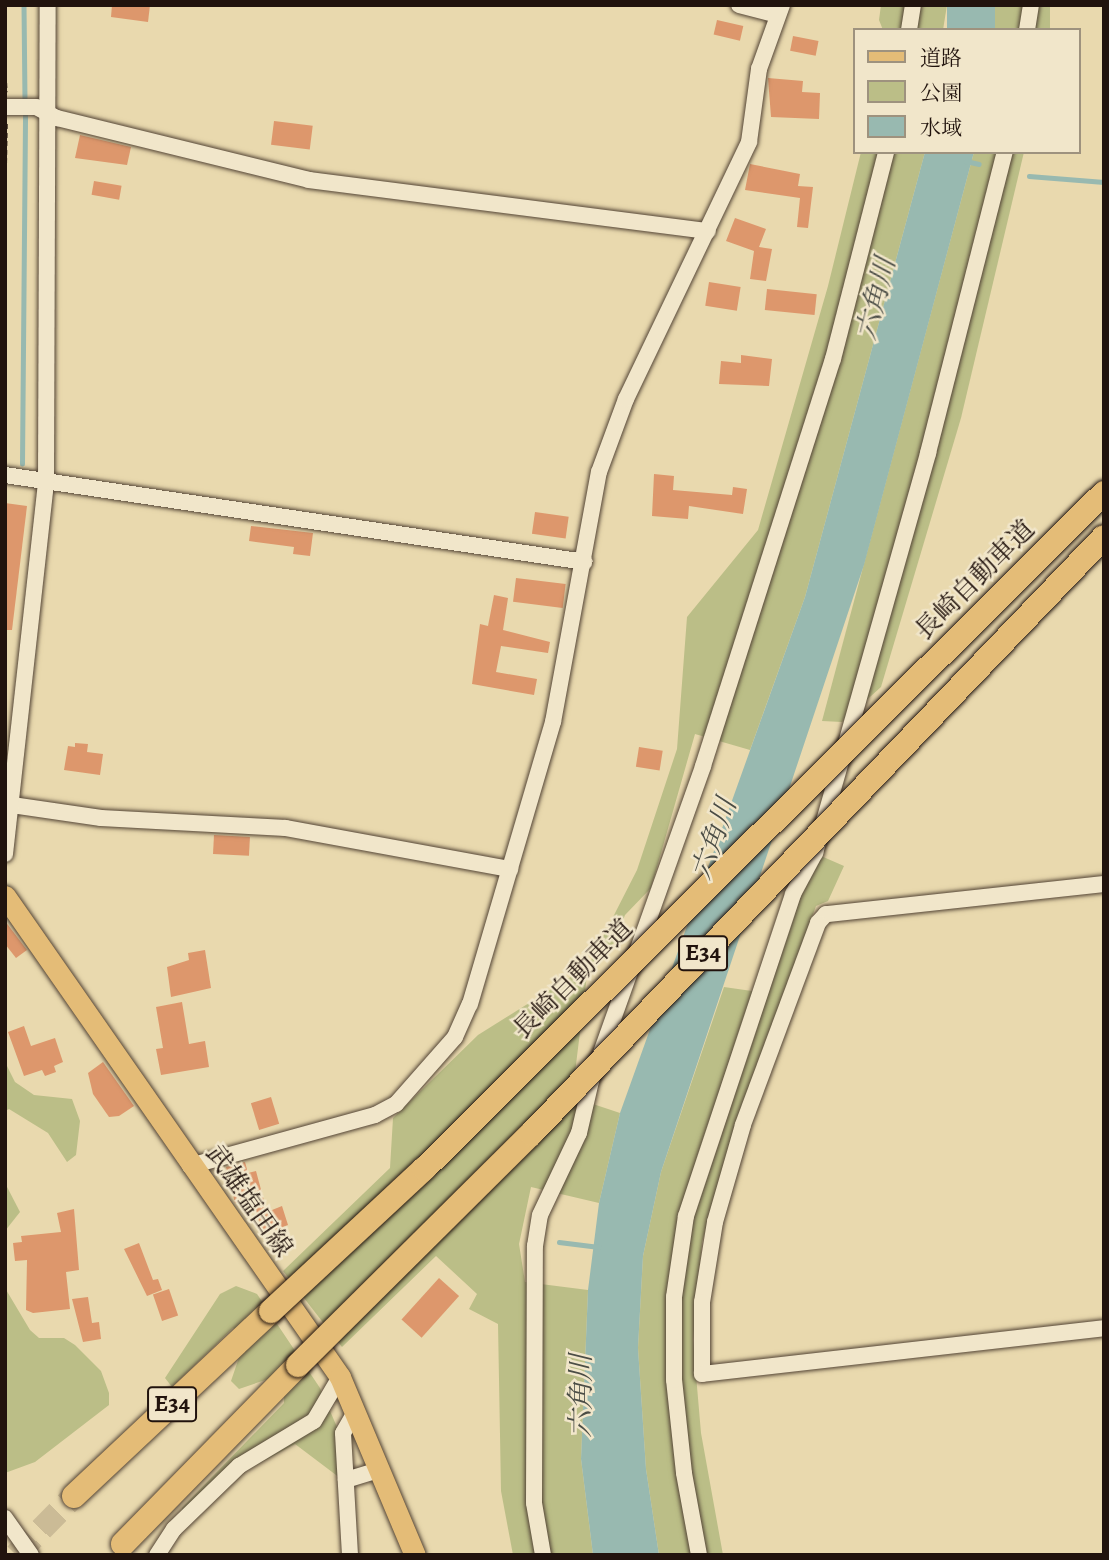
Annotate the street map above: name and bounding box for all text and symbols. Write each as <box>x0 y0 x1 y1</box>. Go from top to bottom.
legend <box>853 28 1081 154</box>
text: 道路 <box>920 44 962 72</box>
text: 公園 <box>920 79 962 107</box>
text: 水域 <box>920 114 962 142</box>
water label: 六角川 <box>850 254 902 344</box>
street label: 長崎自動車道 <box>909 514 1041 646</box>
water label: 六角川 <box>684 794 744 884</box>
street label: 長崎自動車道 <box>507 913 639 1045</box>
road number: E34 <box>677 932 729 973</box>
street label: 武雄塩田線 <box>199 1139 299 1263</box>
water label: 六角川 <box>564 1354 598 1438</box>
road number: E34 <box>146 1384 198 1424</box>

